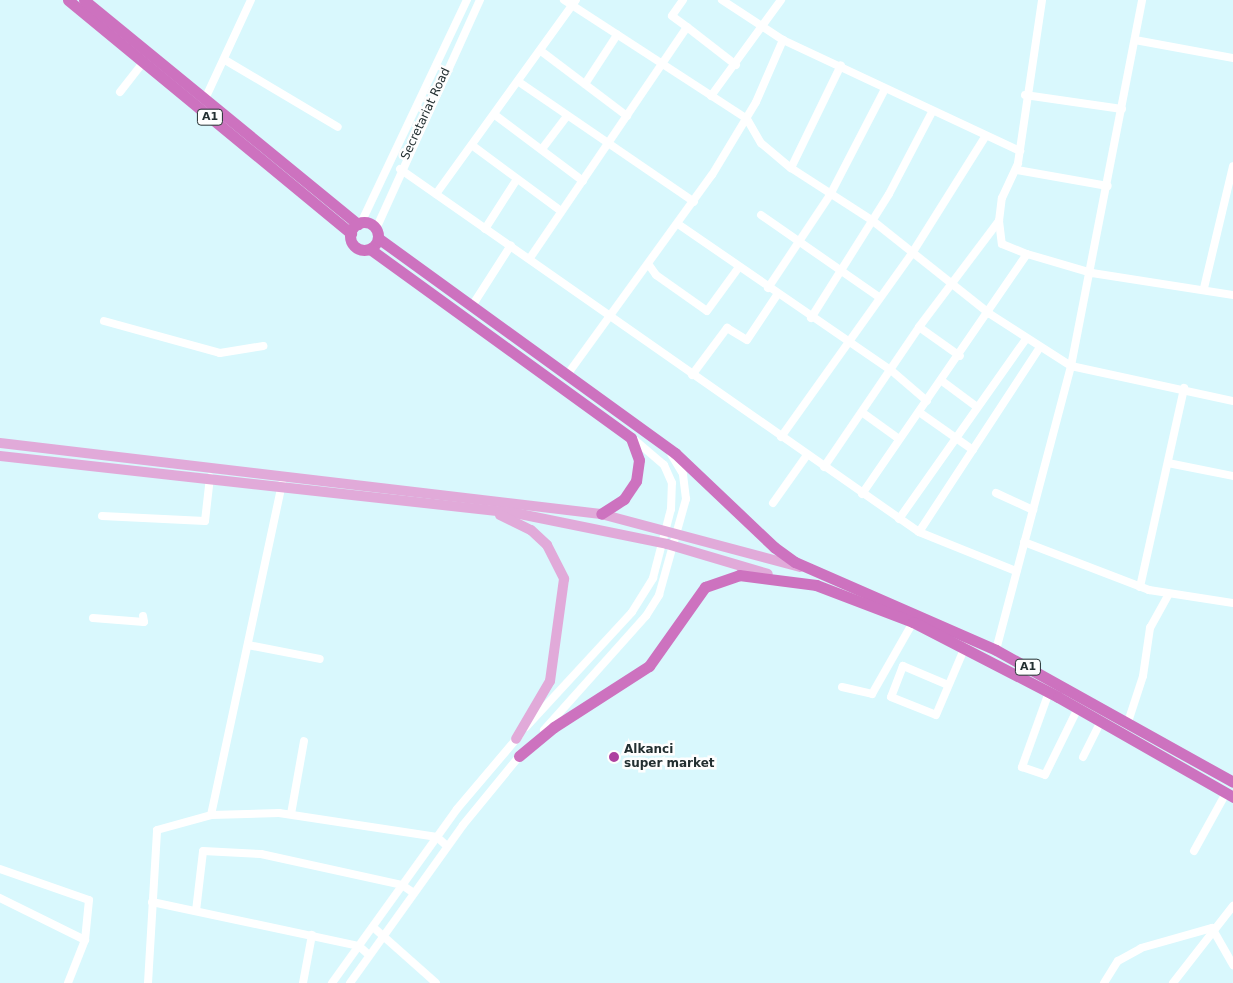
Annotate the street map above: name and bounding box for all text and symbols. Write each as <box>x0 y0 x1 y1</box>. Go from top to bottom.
street label: Secretariat Road <box>398 66 454 162</box>
road number: A1 <box>196 108 224 125</box>
road number: A1 <box>1014 659 1042 676</box>
place label: Alkanci super market <box>624 743 715 771</box>
marker: Alkanci super market <box>608 751 620 763</box>

